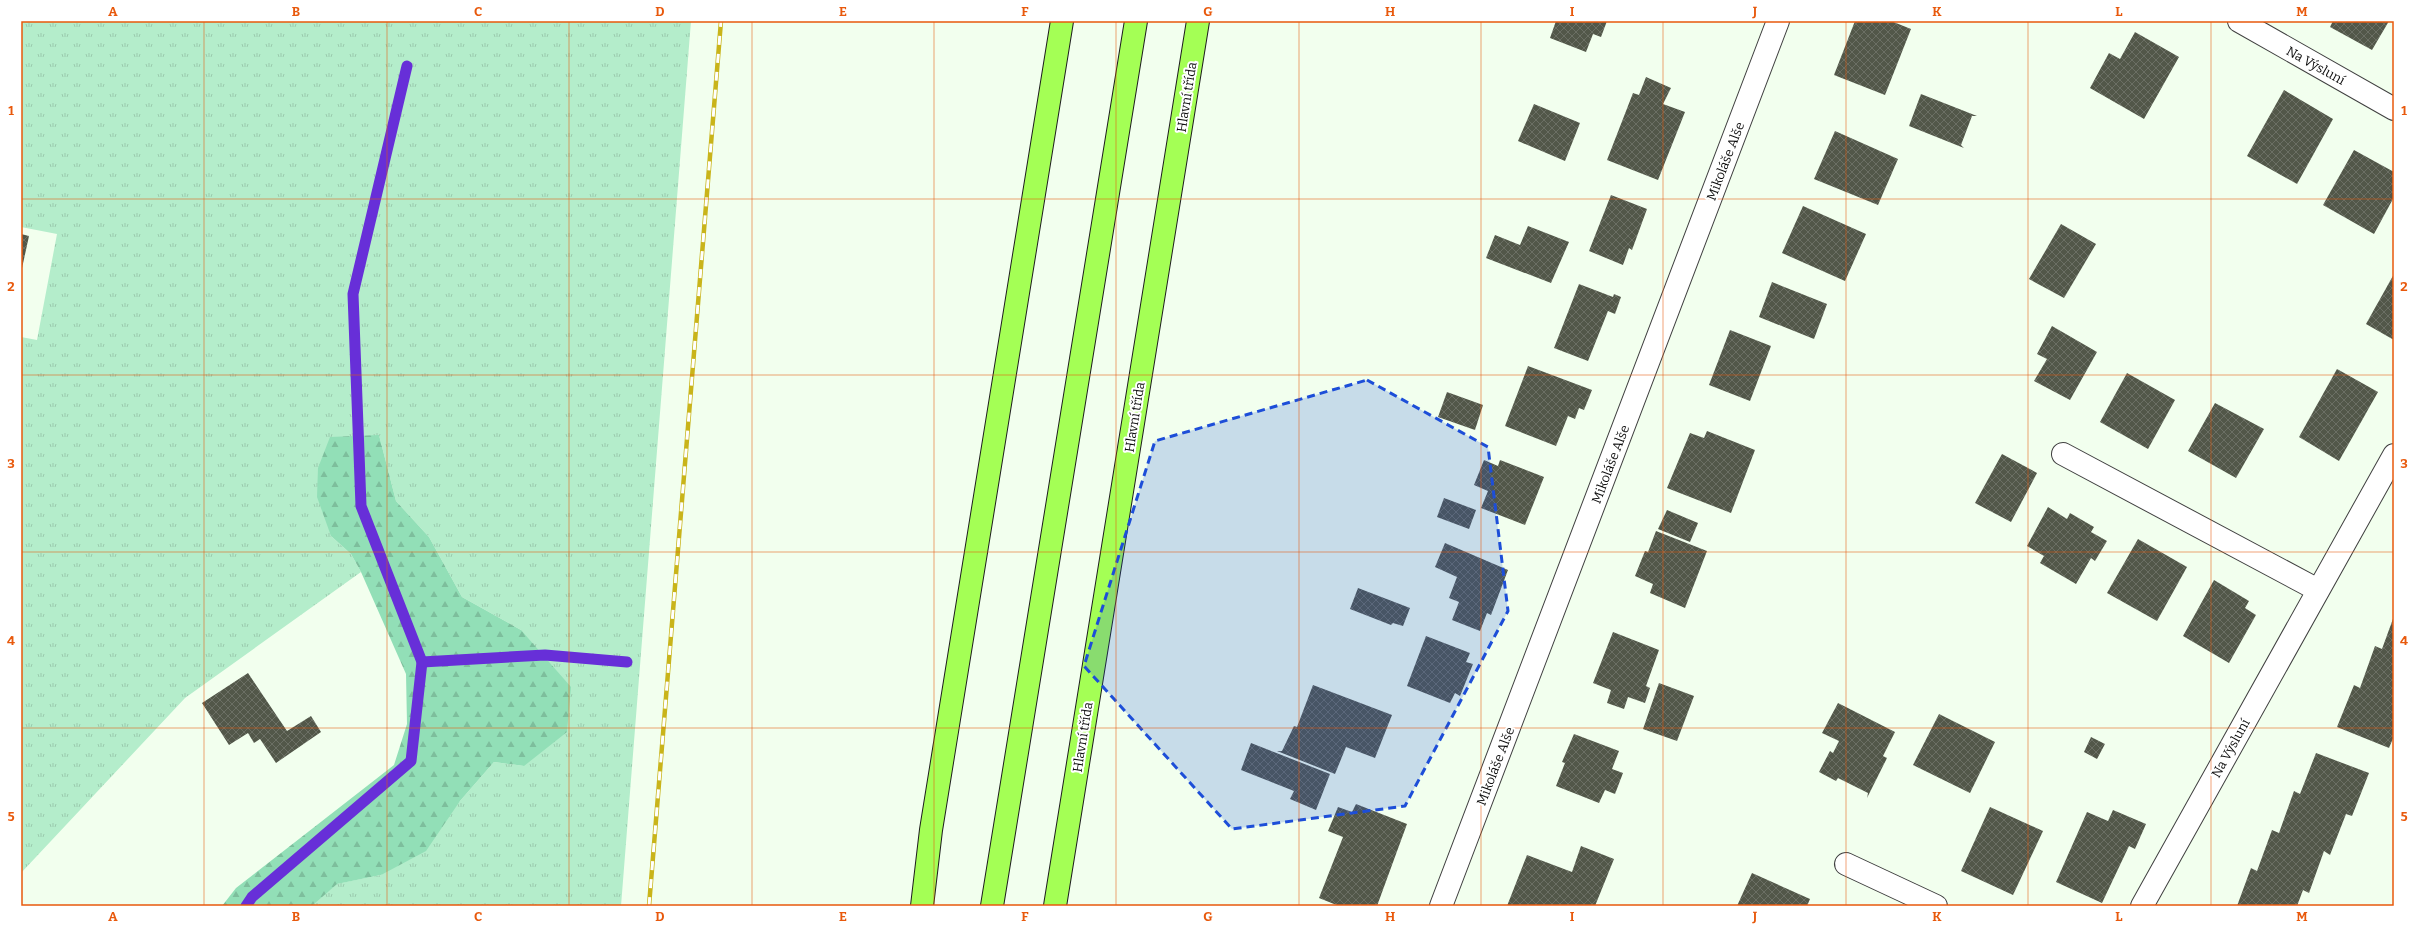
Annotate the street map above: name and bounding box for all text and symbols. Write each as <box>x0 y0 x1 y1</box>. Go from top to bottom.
text: A <box>108 4 118 19</box>
text: B <box>292 4 300 19</box>
text: C <box>474 4 482 19</box>
text: D <box>655 4 665 19</box>
text: E <box>839 4 847 19</box>
text: F <box>1021 4 1029 19</box>
text: G <box>1203 4 1213 19</box>
text: H <box>1385 4 1395 19</box>
text: I <box>1570 4 1575 19</box>
text: J <box>1752 4 1758 19</box>
text: K <box>1932 4 1942 19</box>
text: L <box>2115 4 2123 19</box>
text: M <box>2296 4 2308 19</box>
street label: Na Výsluní <box>2284 43 2348 88</box>
street label: Hlavní třída <box>1174 61 1199 133</box>
text: 1 <box>8 103 14 118</box>
text: 1 <box>2401 103 2407 118</box>
street label: Mikoláše Alše <box>1704 120 1747 203</box>
text: 2 <box>7 279 15 294</box>
text: 2 <box>2400 279 2408 294</box>
street label: Hlavní třída <box>1122 381 1147 453</box>
street label: Mikoláše Alše <box>1589 423 1632 506</box>
text: 3 <box>7 456 15 471</box>
text: 3 <box>2400 456 2408 471</box>
text: 4 <box>7 633 15 648</box>
text: 4 <box>2400 633 2408 648</box>
street label: Hlavní třída <box>1070 701 1095 773</box>
street label: Na Výsluní <box>2208 716 2253 780</box>
street label: Mikoláše Alše <box>1474 725 1517 808</box>
text: 5 <box>7 809 15 824</box>
text: 5 <box>2400 809 2408 824</box>
text: A <box>108 909 118 924</box>
text: B <box>292 909 300 924</box>
text: C <box>474 909 482 924</box>
text: D <box>655 909 665 924</box>
text: E <box>839 909 847 924</box>
text: F <box>1021 909 1029 924</box>
text: G <box>1203 909 1213 924</box>
text: H <box>1385 909 1395 924</box>
text: I <box>1570 909 1575 924</box>
text: J <box>1752 909 1758 924</box>
text: K <box>1932 909 1942 924</box>
text: L <box>2115 909 2123 924</box>
text: M <box>2296 909 2308 924</box>

